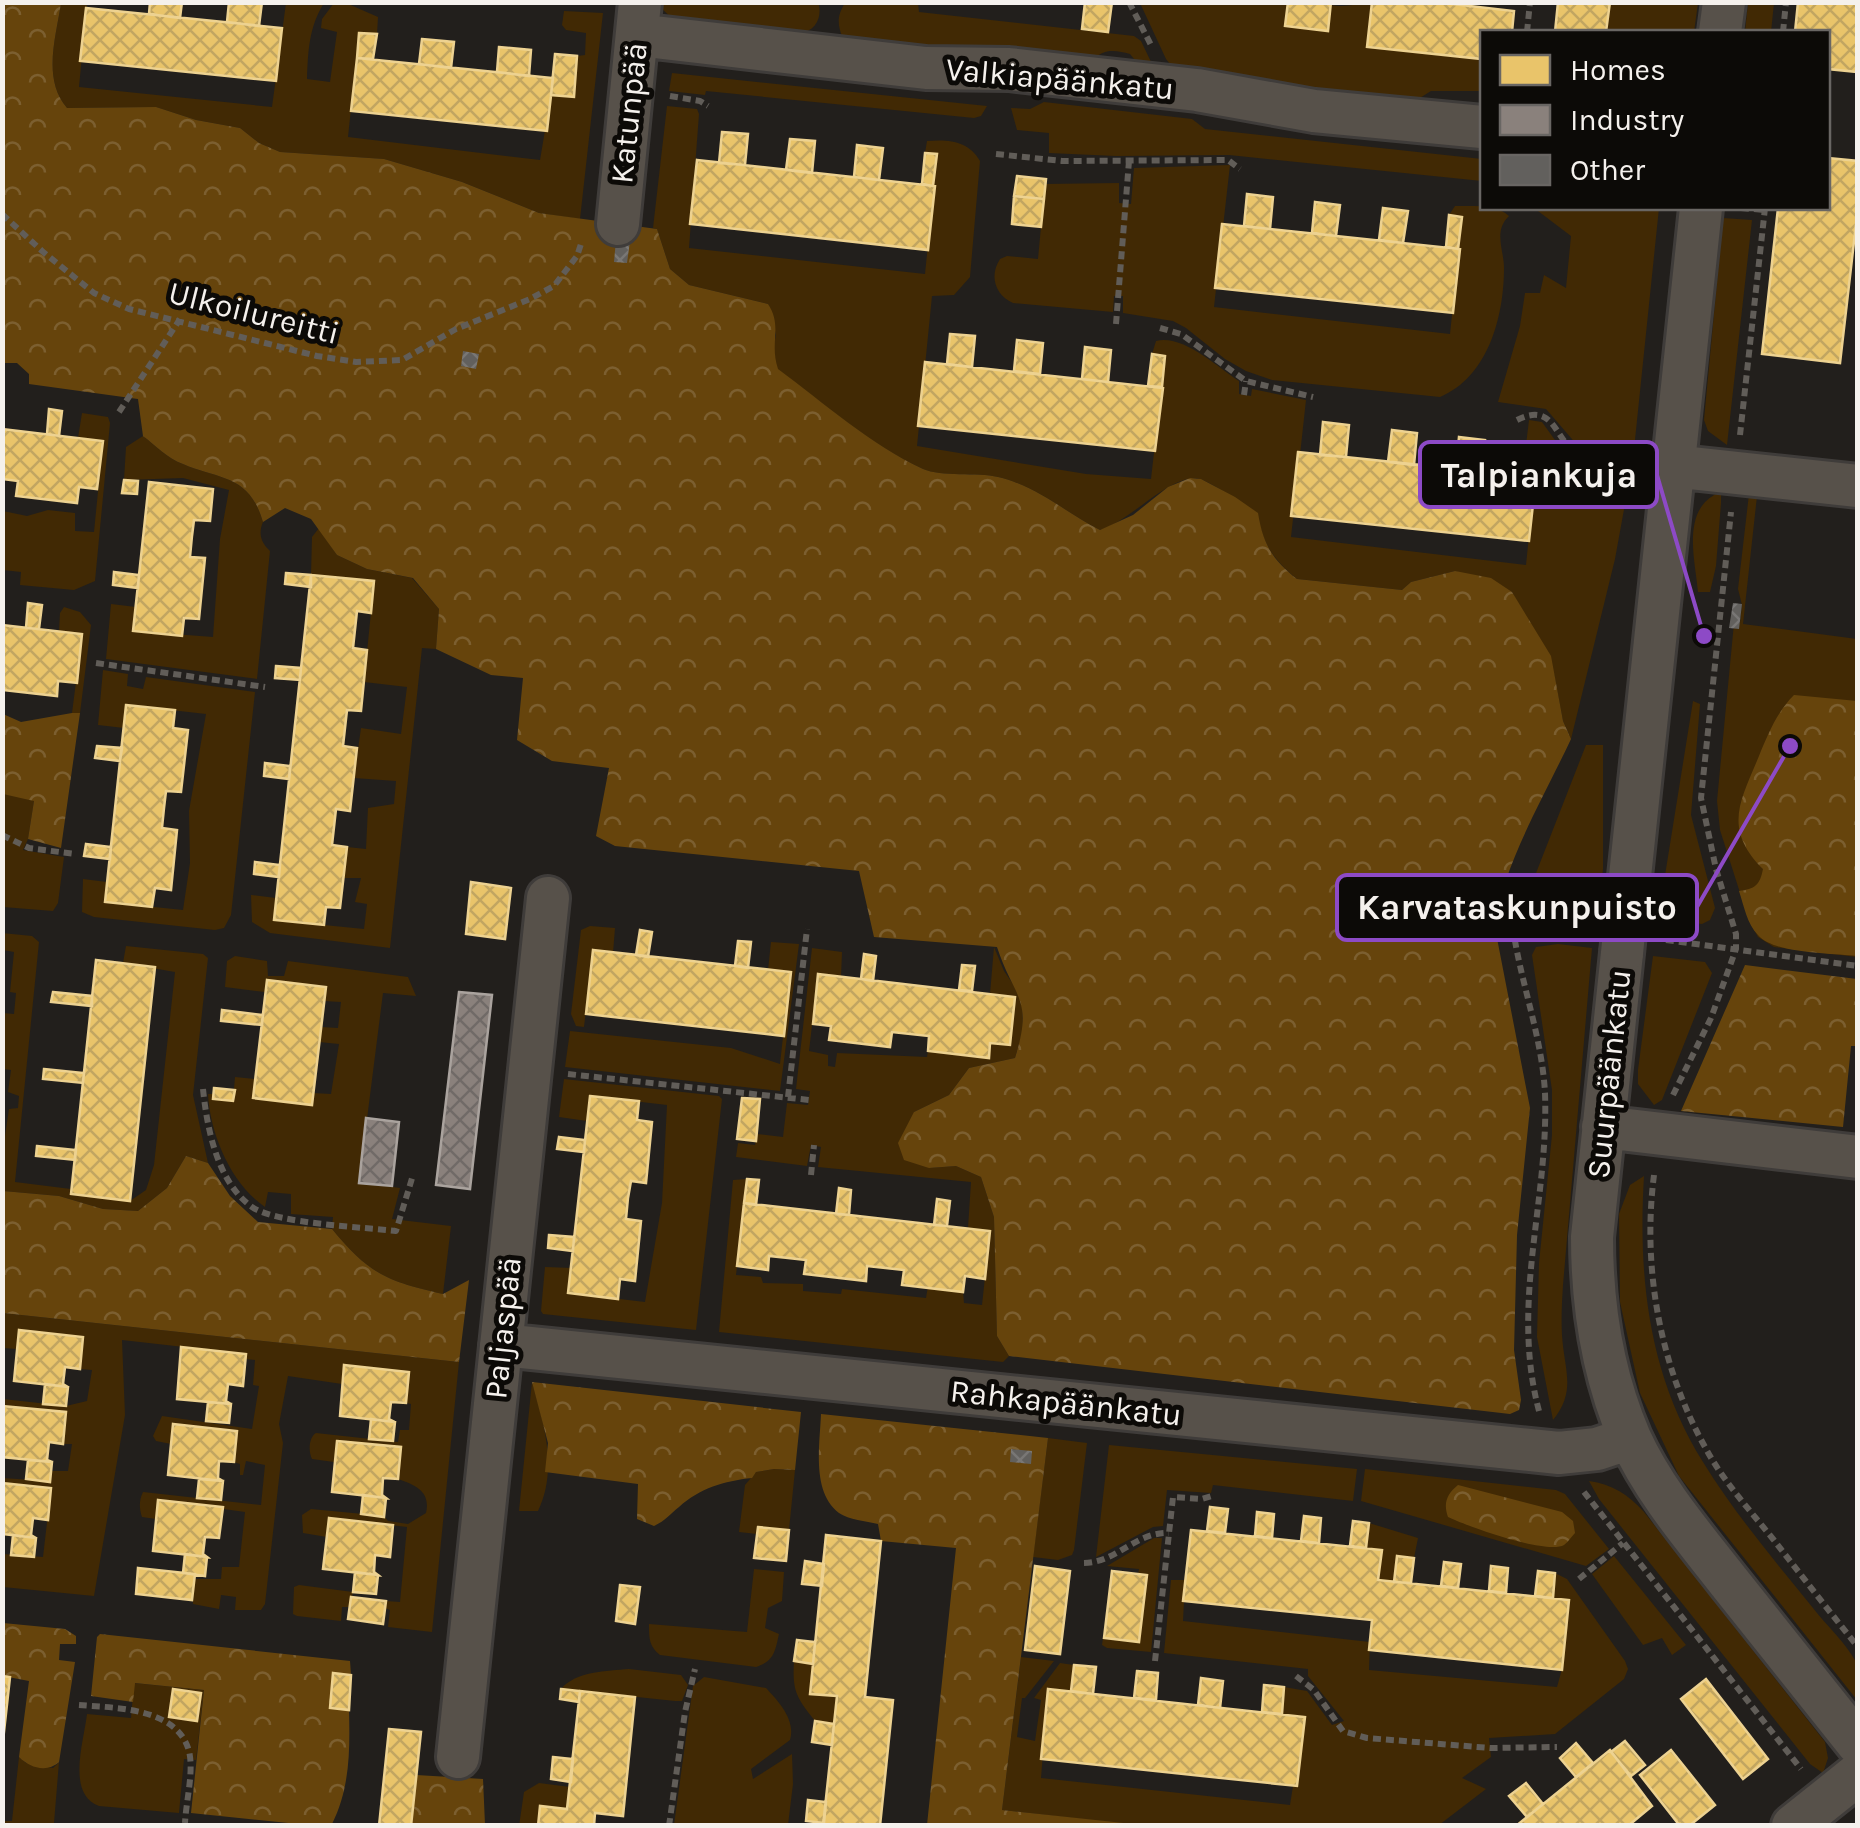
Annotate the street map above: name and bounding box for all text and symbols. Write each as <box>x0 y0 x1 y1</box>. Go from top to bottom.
legend <box>1480 30 1830 210</box>
street label: Katunpää <box>603 41 655 185</box>
street label: Valkiapäänkatu <box>944 51 1176 107</box>
text: Homes <box>1570 52 1666 88</box>
text: Industry <box>1570 102 1684 138</box>
text: Other <box>1570 152 1645 188</box>
street label: Ulkoilureitti <box>165 274 343 352</box>
callout: Talpiankuja <box>1420 442 1657 507</box>
text: Talpiankuja <box>1441 455 1637 497</box>
callout: Karvataskunpuisto <box>1337 875 1697 940</box>
text: Karvataskunpuisto <box>1357 887 1677 928</box>
street label: Suurpäänkatu <box>1580 968 1638 1180</box>
street label: Paljaspää <box>477 1255 529 1401</box>
street label: Rahkapäänkatu <box>948 1372 1184 1434</box>

